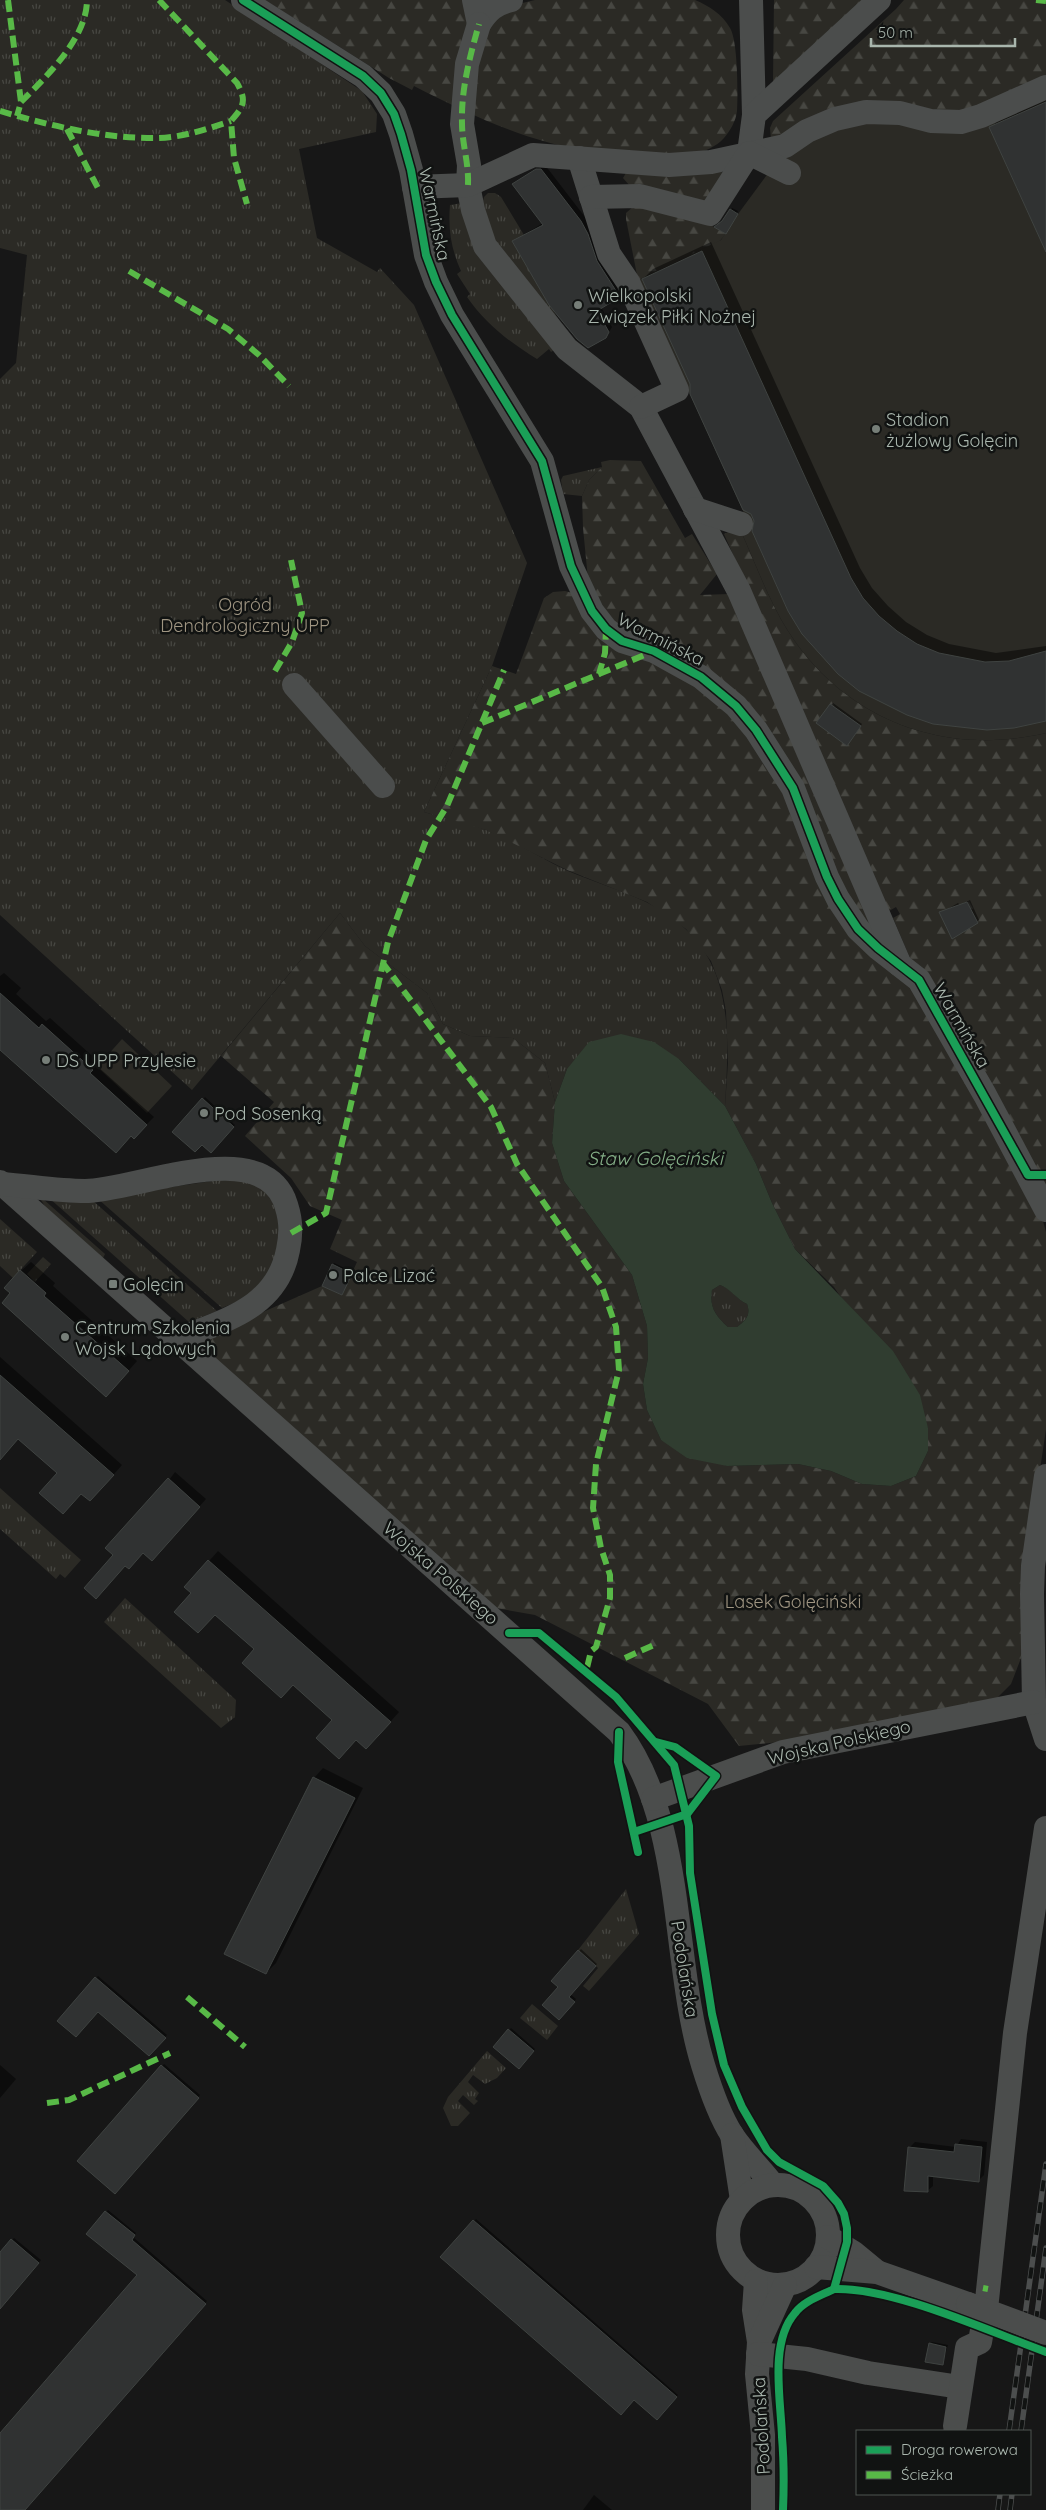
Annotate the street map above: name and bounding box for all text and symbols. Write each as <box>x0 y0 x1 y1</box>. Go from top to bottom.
scale bar <box>871 15 1015 47</box>
text: 50 m <box>878 23 913 42</box>
street label: Warmińska <box>414 165 456 263</box>
place label: Wielkopolski Związek Piłki Nożnej <box>588 284 756 328</box>
marker: Wielkopolski Związek Piłki Nożnej <box>572 299 584 311</box>
place label: Stadion żużlowy Golęcin <box>886 408 1018 452</box>
marker: Stadion żużlowy Golęcin <box>870 423 882 435</box>
park label: Ogród Dendrologiczny UPP <box>160 593 330 637</box>
street label: Warmińska <box>614 607 708 671</box>
street label: Warmińska <box>928 978 996 1072</box>
place label: DS UPP Przylesie <box>56 1049 196 1072</box>
marker: DS UPP Przylesie <box>40 1054 52 1066</box>
place label: Pod Sosenką <box>214 1102 322 1125</box>
marker: Pod Sosenką <box>198 1107 210 1119</box>
water label: Staw Golęciński <box>587 1146 725 1170</box>
place label: Palce Lizać <box>343 1264 435 1287</box>
marker: Palce Lizać <box>327 1269 339 1281</box>
place label: Golęcin <box>123 1273 184 1296</box>
marker: Golęcin <box>107 1278 119 1290</box>
place label: Centrum Szkolenia Wojsk Lądowych <box>75 1316 230 1360</box>
marker: Centrum Szkolenia Wojsk Lądowych <box>59 1331 71 1343</box>
street label: Wojska Polskiego <box>378 1516 504 1630</box>
park label: Lasek Golęciński <box>725 1590 861 1613</box>
street label: Wojska Polskiego <box>765 1714 913 1770</box>
street label: Podolańska <box>666 1919 704 2019</box>
street label: Podolańska <box>747 2377 775 2475</box>
legend <box>856 2430 1031 2495</box>
text: Droga rowerowa <box>901 2440 1018 2459</box>
text: Ścieżka <box>901 2465 953 2484</box>

